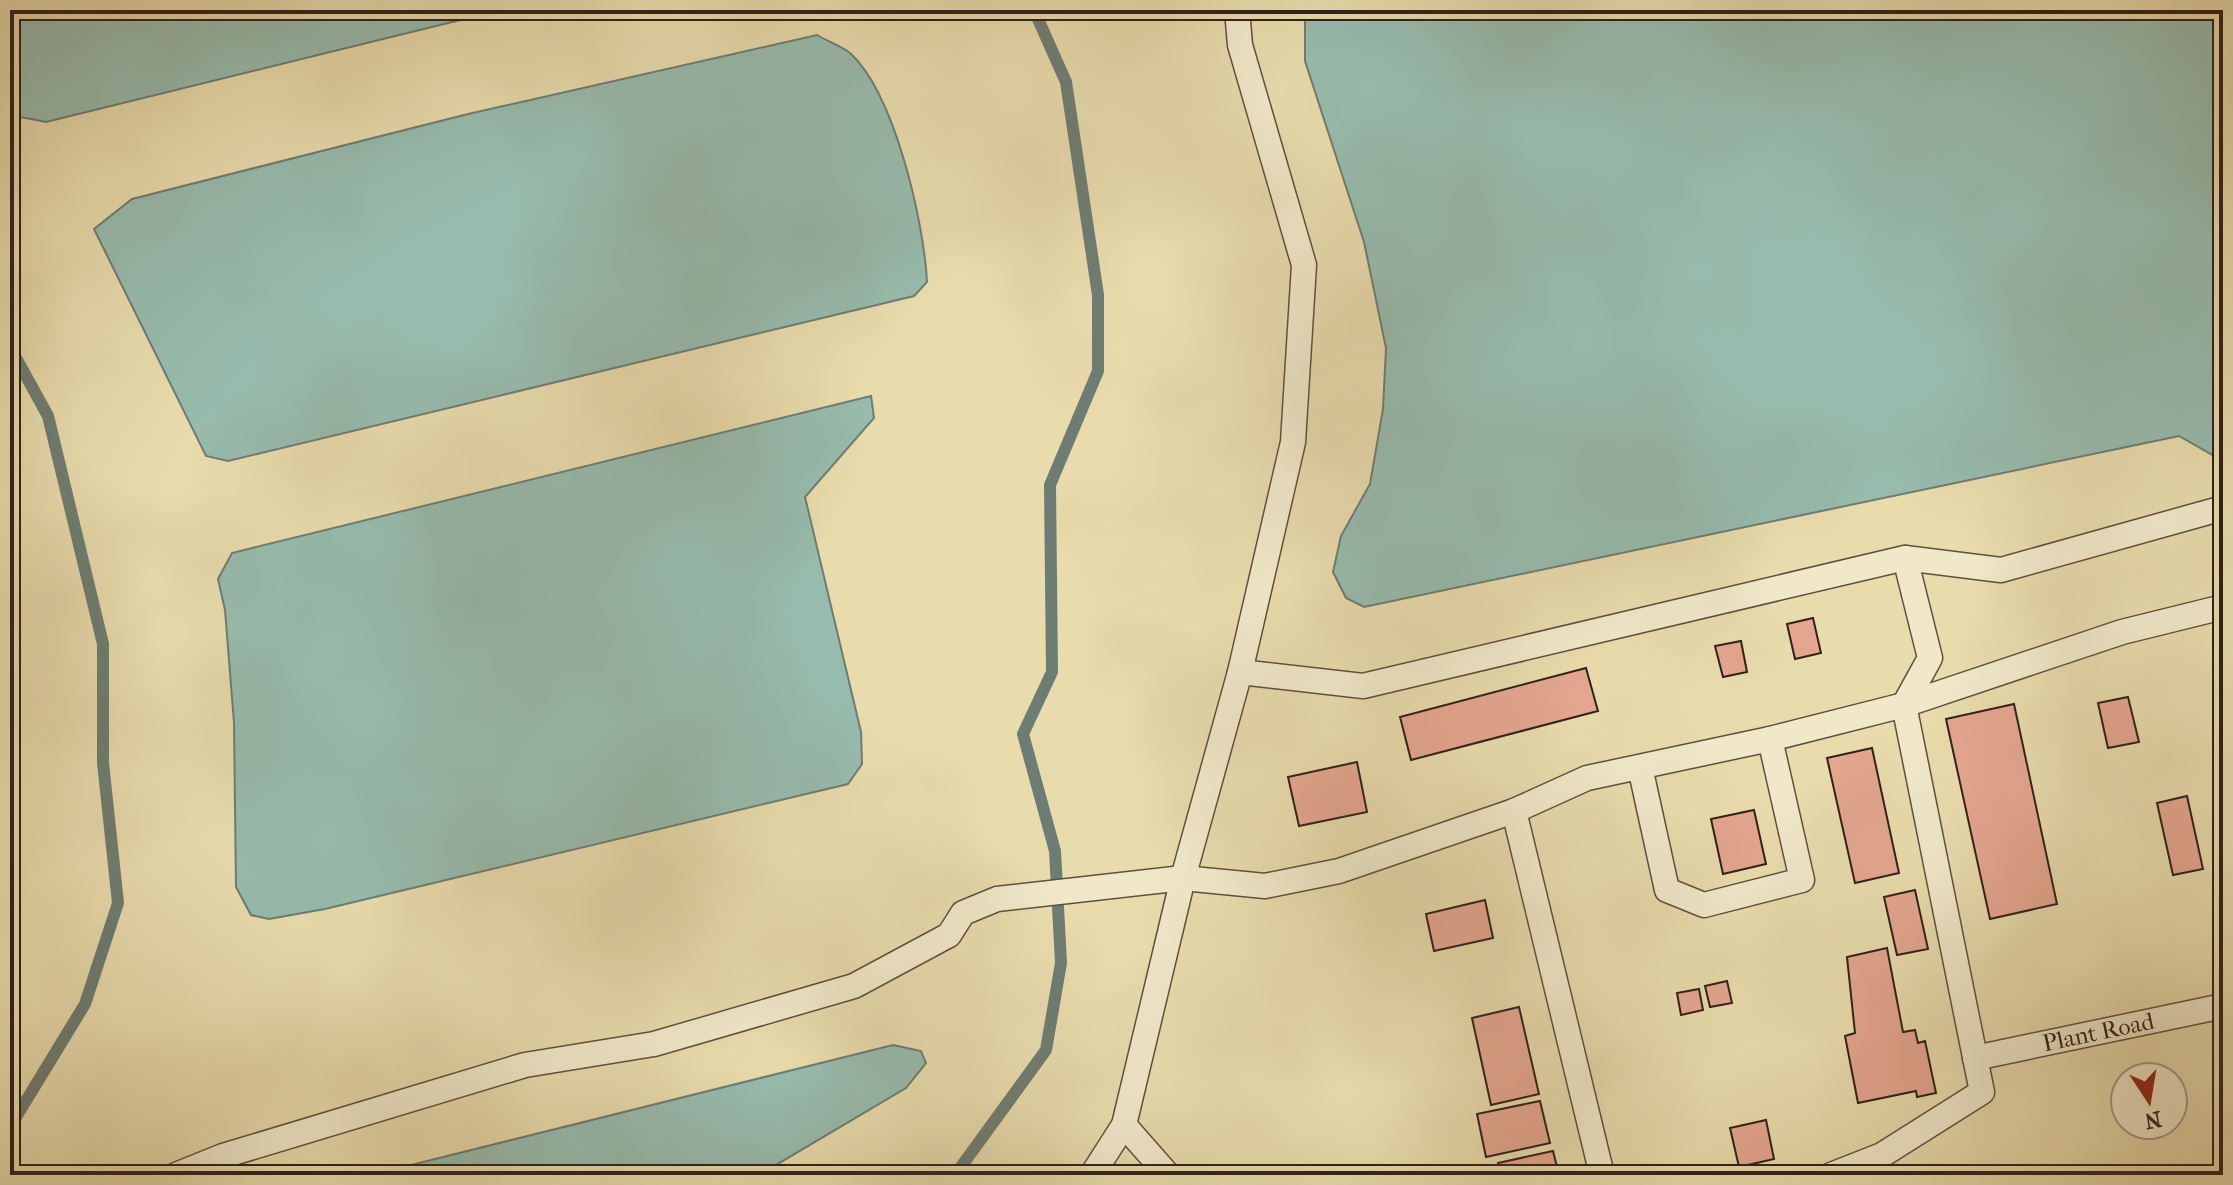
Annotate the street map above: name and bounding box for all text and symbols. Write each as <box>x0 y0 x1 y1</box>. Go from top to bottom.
street label: Plant Road <box>2040 1007 2157 1057</box>
north arrow <box>2109 1061 2189 1141</box>
text: N <box>2142 1105 2164 1134</box>

